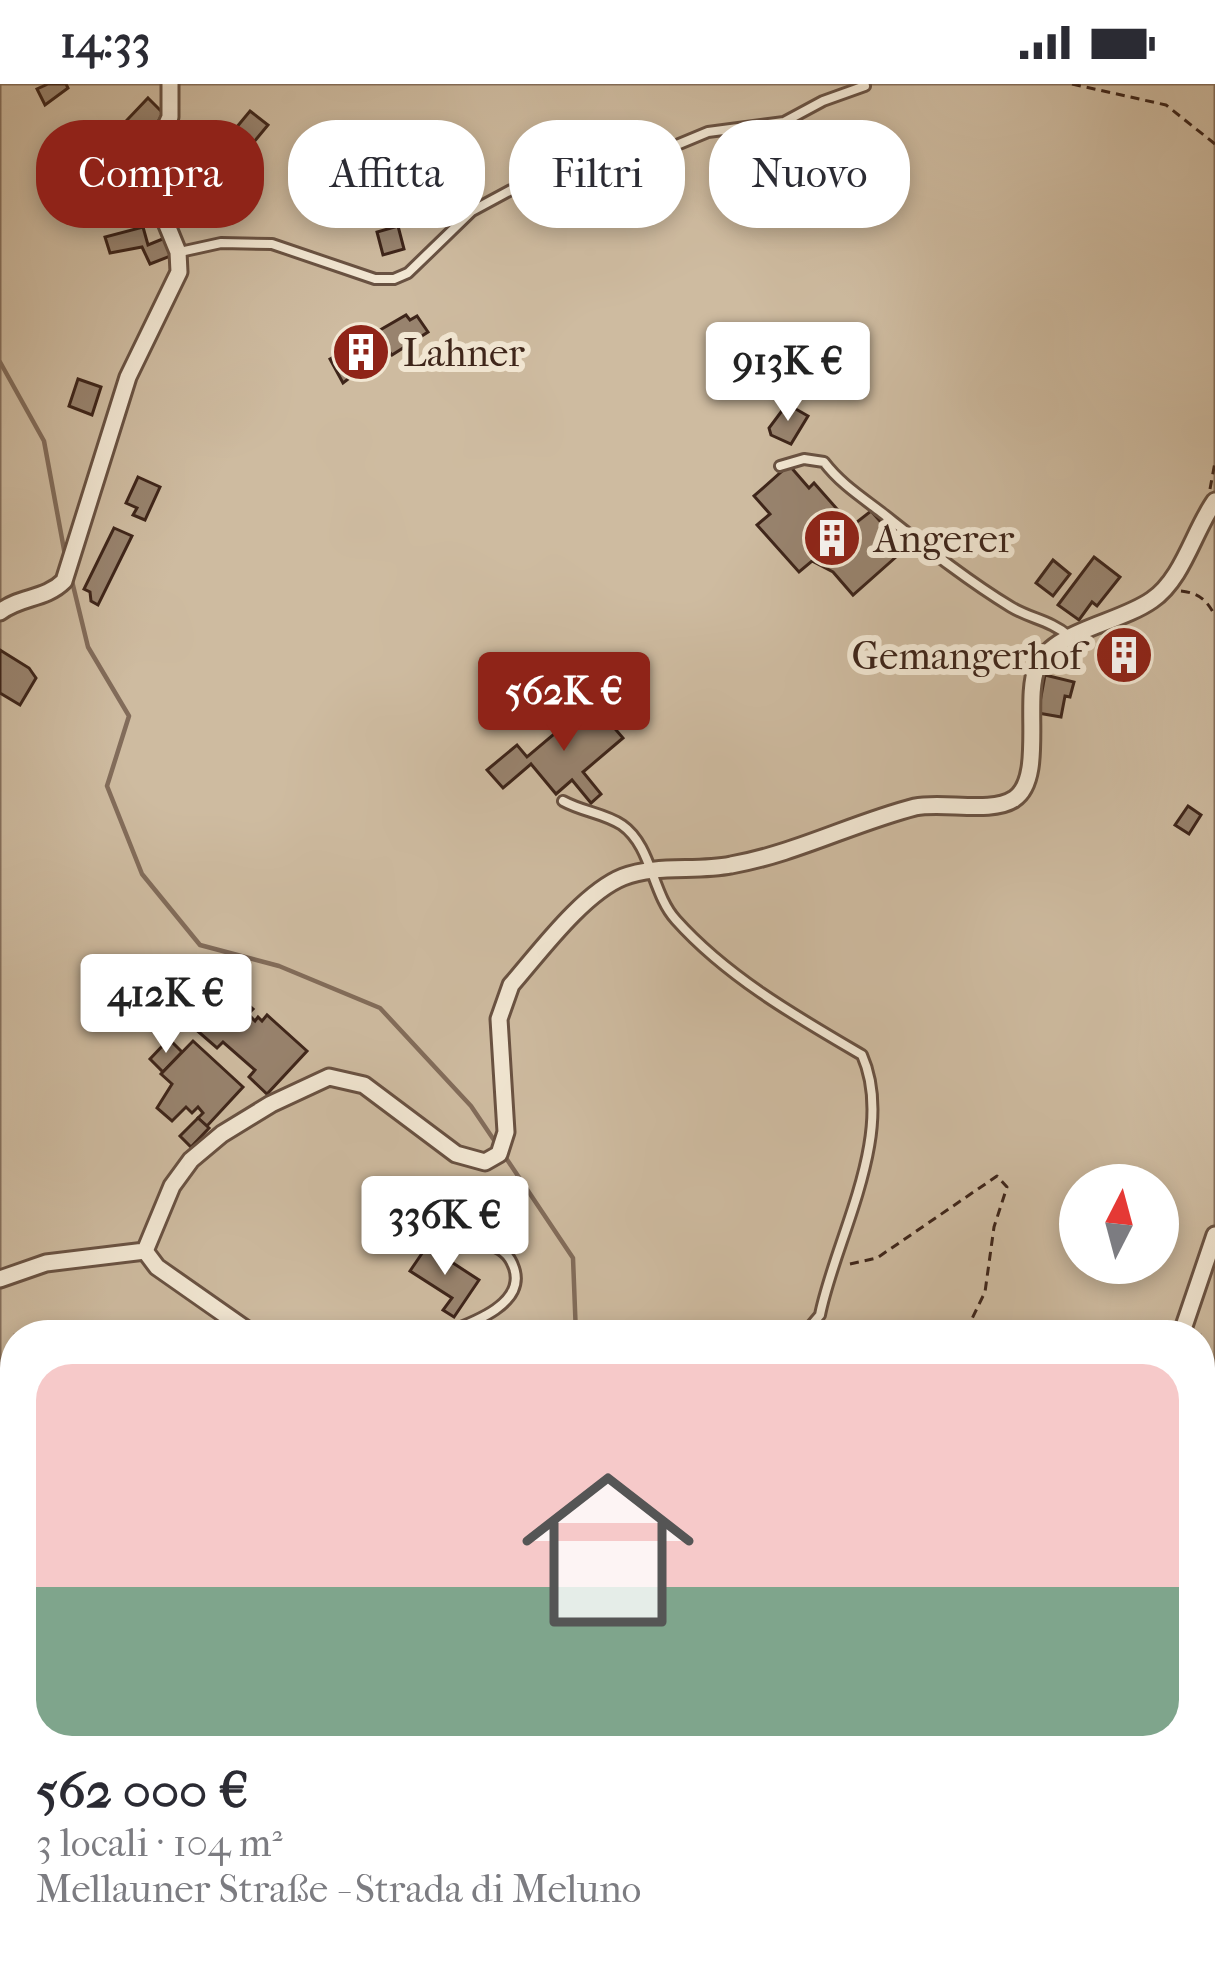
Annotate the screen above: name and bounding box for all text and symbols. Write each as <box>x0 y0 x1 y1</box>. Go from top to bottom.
text: 14:33 <box>60 16 150 69</box>
chip: Compra <box>36 120 264 228</box>
chip: Affitta <box>288 120 485 228</box>
chip: Filtri <box>509 120 685 228</box>
chip: Nuovo <box>709 120 910 228</box>
building icon: Lahner <box>330 321 392 383</box>
pin: 913K € <box>690 322 886 424</box>
place label: Lahner <box>403 330 525 376</box>
text: 913K € <box>733 338 843 384</box>
building icon: Angerer <box>801 507 863 569</box>
place label: Angerer <box>872 516 1015 562</box>
building icon: Gemangerhof <box>1093 624 1155 686</box>
place label: Gemangerhof <box>851 633 1090 679</box>
pin: 562K € <box>466 652 662 754</box>
text: 562K € <box>505 668 623 714</box>
pin: 412K € <box>68 954 264 1056</box>
text: 412K € <box>108 970 224 1016</box>
north arrow <box>1059 1164 1179 1284</box>
map controls <box>1059 1164 1179 1284</box>
pin: 336K € <box>347 1176 543 1278</box>
text: 336K € <box>388 1192 502 1238</box>
icon: home <box>500 1442 716 1658</box>
text: 562 000 € <box>36 1760 248 1820</box>
text: 3 locali · 104 m² <box>36 1820 282 1866</box>
text: Mellauner Straße - Strada di Meluno <box>36 1866 641 1912</box>

